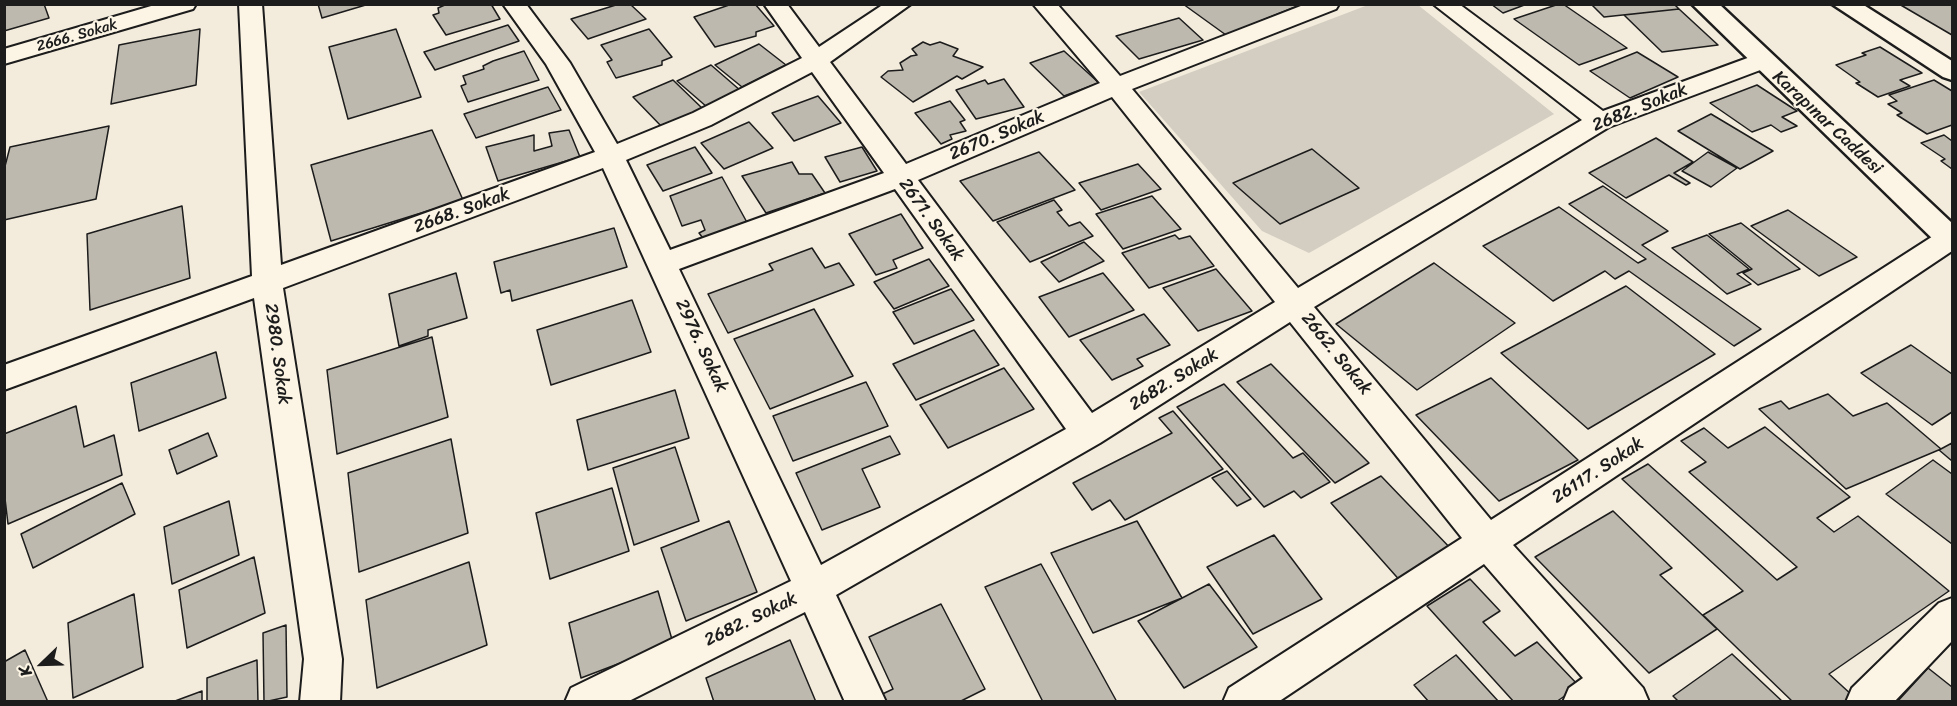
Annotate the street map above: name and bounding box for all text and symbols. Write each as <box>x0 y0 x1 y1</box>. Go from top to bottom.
street label: 2666. Sokak <box>35 16 119 56</box>
street label: Karapınar Caddesi <box>1768 67 1886 179</box>
street label: 2682. Sokak <box>1589 79 1691 137</box>
street label: 2670. Sokak <box>946 106 1048 166</box>
street label: 2671. Sokak <box>894 174 968 266</box>
street label: 2668. Sokak <box>411 184 513 238</box>
street label: 2976. Sokak <box>670 296 732 396</box>
street label: 2980. Sokak <box>259 302 295 406</box>
street label: 2662. Sokak <box>1296 308 1376 400</box>
street label: 2682. Sokak <box>1126 344 1222 416</box>
street label: 26117. Sokak <box>1548 433 1648 509</box>
street label: 2682. Sokak <box>701 588 801 652</box>
north arrow <box>12 634 72 694</box>
text: K <box>10 661 40 681</box>

